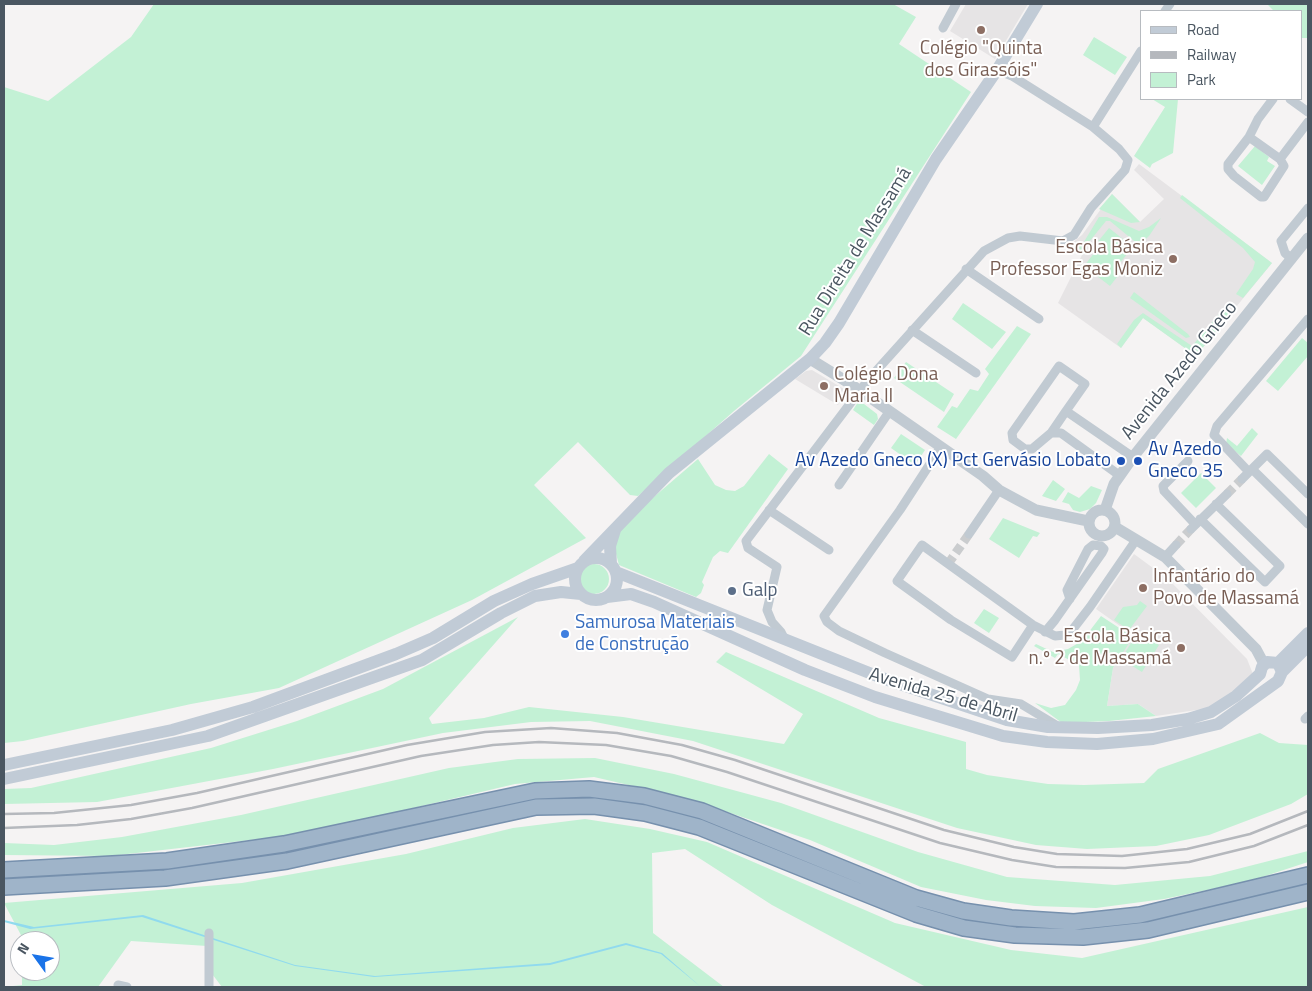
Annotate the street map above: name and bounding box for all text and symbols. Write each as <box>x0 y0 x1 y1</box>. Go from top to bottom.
legend <box>1140 10 1302 100</box>
text: Road <box>1187 18 1219 41</box>
marker: Colégio "Quinta dos Girassóis" <box>975 24 987 36</box>
place label: Colégio "Quinta dos Girassóis" <box>920 38 1042 82</box>
text: Railway <box>1187 43 1237 66</box>
text: Park <box>1187 68 1216 91</box>
street label: Rua Direita de Massamá <box>795 164 917 340</box>
place label: Escola Básica Professor Egas Moniz <box>990 237 1163 281</box>
marker: Escola Básica Professor Egas Moniz <box>1167 253 1179 265</box>
street label: Avenida Azedo Gneco <box>1117 297 1243 445</box>
place label: Colégio Dona Maria II <box>834 364 938 408</box>
marker: Colégio Dona Maria II <box>818 380 830 392</box>
place label: Av Azedo Gneco 35 <box>1148 439 1223 483</box>
place label: Av Azedo Gneco (X) Pct Gervásio Lobato <box>795 450 1111 472</box>
marker: Av Azedo Gneco (X) Pct Gervásio Lobato <box>1115 455 1127 467</box>
marker: Av Azedo Gneco 35 <box>1132 455 1144 467</box>
place label: Infantário do Povo de Massamá <box>1153 566 1299 610</box>
place label: Galp <box>742 580 778 602</box>
marker: Infantário do Povo de Massamá <box>1137 582 1149 594</box>
marker: Galp <box>726 585 738 597</box>
place label: Samurosa Materiais de Construção <box>575 612 735 656</box>
place label: Escola Básica n.º 2 de Massamá <box>1029 626 1171 670</box>
marker: Samurosa Materiais de Construção <box>559 628 571 640</box>
marker: Escola Básica n.º 2 de Massamá <box>1175 642 1187 654</box>
street label: Avenida 25 de Abril <box>866 664 1020 728</box>
north arrow <box>10 931 60 981</box>
text: N <box>11 939 34 958</box>

